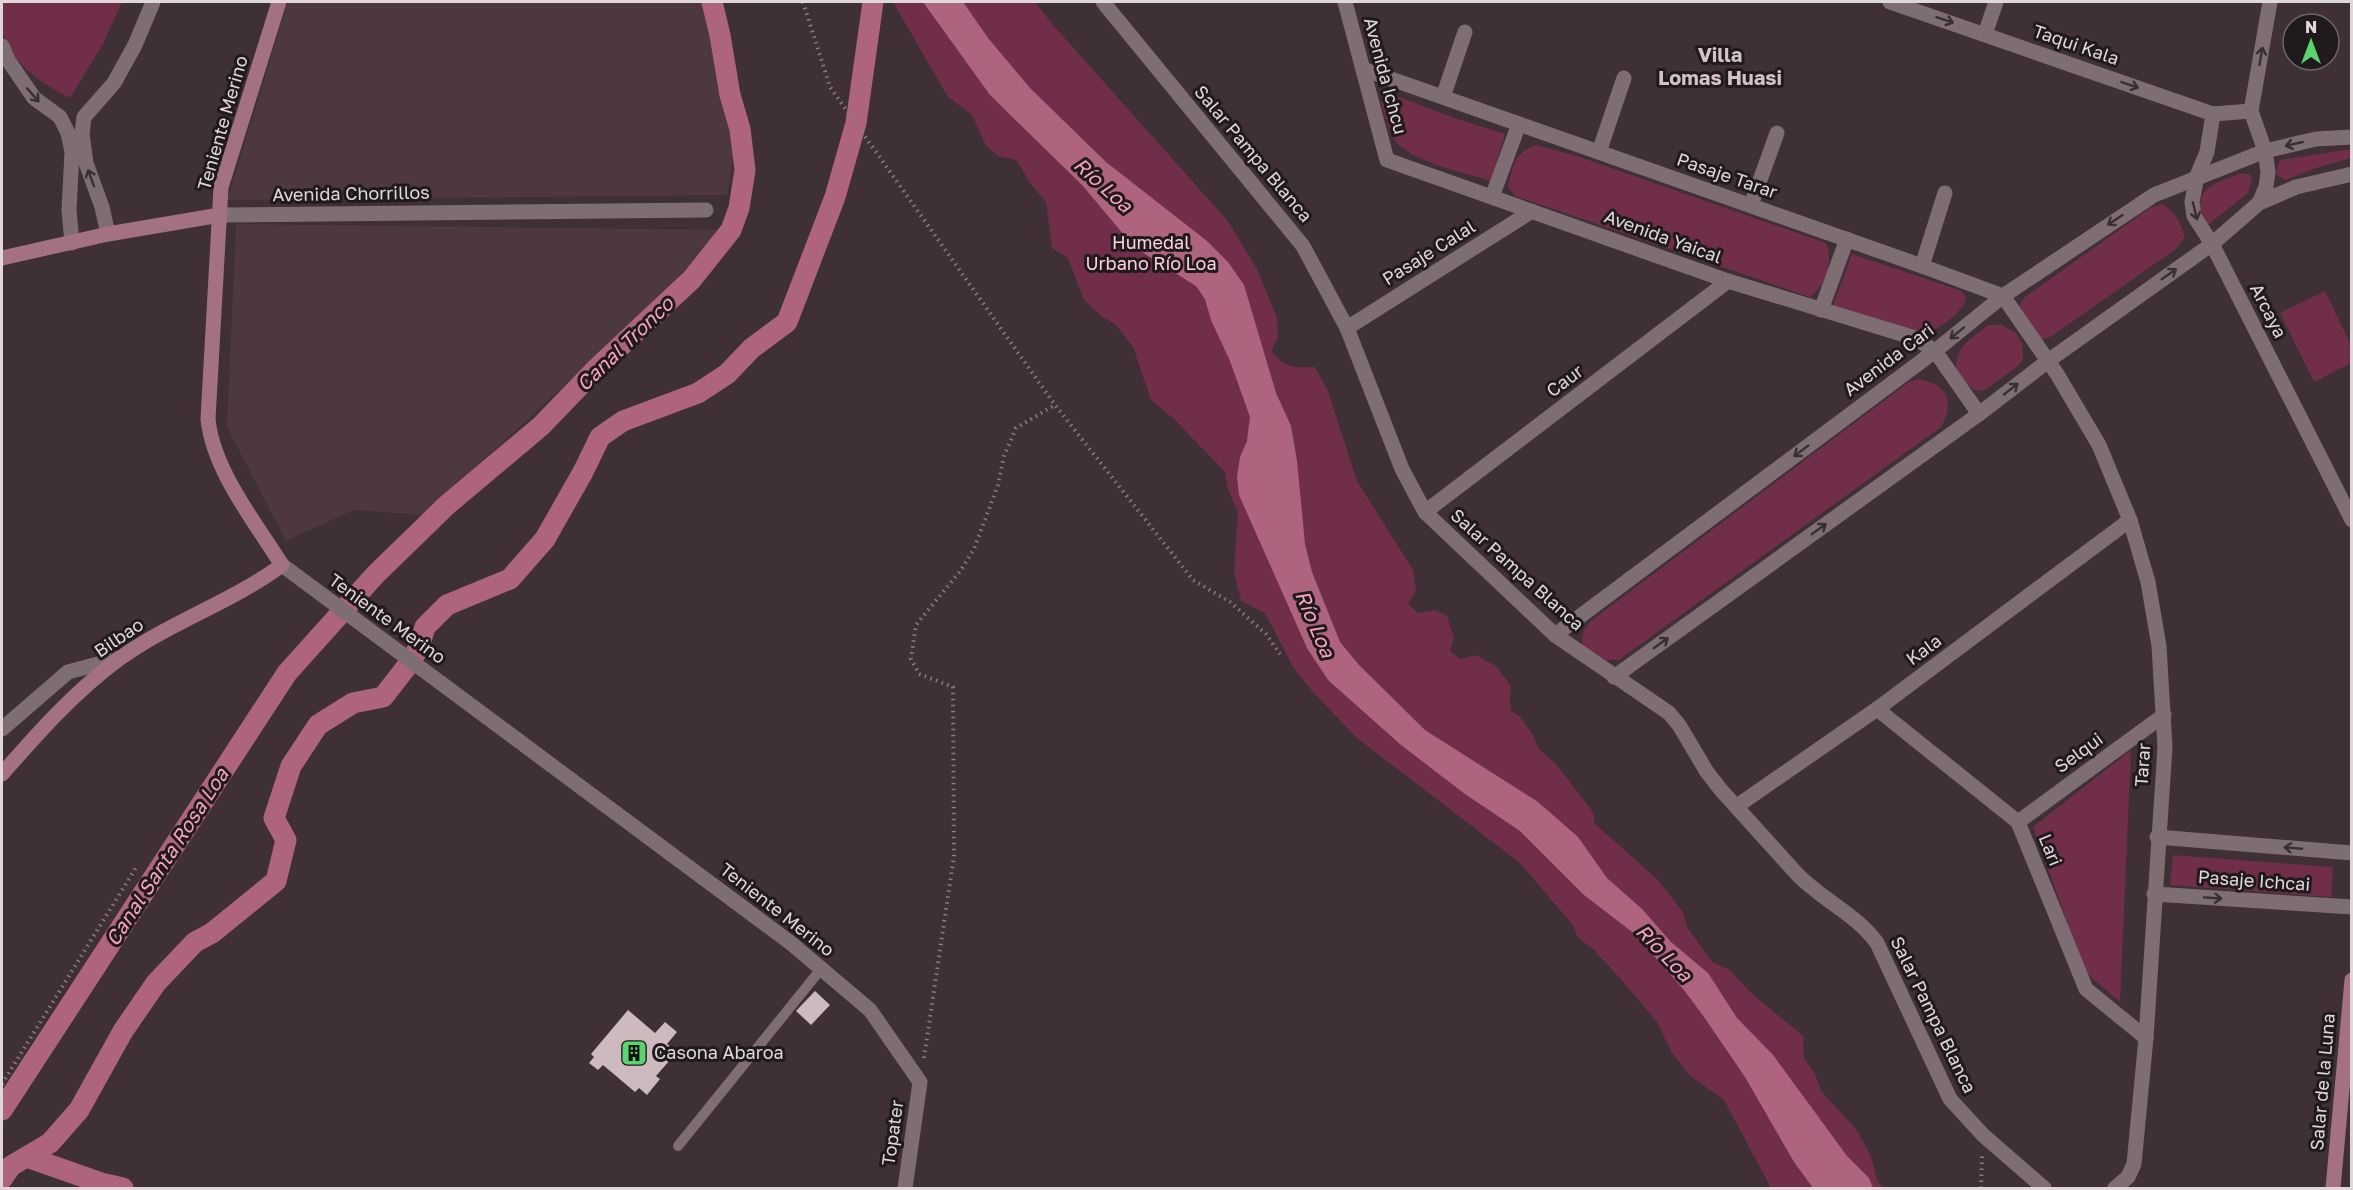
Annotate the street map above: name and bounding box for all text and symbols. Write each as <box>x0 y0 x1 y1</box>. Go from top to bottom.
north arrow <box>2281 12 2341 72</box>
street label: Avenida Ichcu <box>1360 15 1412 137</box>
one-way arrow <box>1935 16 1954 27</box>
text: N <box>2305 17 2317 37</box>
street label: Taqui Kala <box>2031 19 2122 69</box>
district label: Villa Lomas Huasi <box>1658 42 1782 89</box>
one-way arrow <box>2255 47 2266 67</box>
street label: Teniente Merino <box>192 53 252 193</box>
one-way arrow <box>2120 80 2138 91</box>
street label: Salar Pampa Blanca <box>1190 81 1317 226</box>
one-way arrow <box>26 87 40 102</box>
one-way arrow <box>2284 139 2303 151</box>
street label: Pasaje Tarar <box>1674 148 1781 203</box>
water label: Río Loa <box>1069 152 1138 217</box>
one-way arrow <box>85 169 96 188</box>
street label: Avenida Chorrillos <box>272 181 430 205</box>
one-way arrow <box>2189 201 2201 220</box>
street label: Avenida Yaical <box>1602 205 1725 268</box>
one-way arrow <box>2108 214 2124 226</box>
street label: Pasaje Calal <box>1378 215 1479 289</box>
park label: Humedal Urbano Río Loa <box>1085 231 1217 274</box>
one-way arrow <box>2160 268 2176 281</box>
street label: Arcaya <box>2246 280 2292 341</box>
water label: Canal Tronco <box>571 290 678 395</box>
street label: Avenida Cari <box>1839 318 1938 400</box>
one-way arrow <box>1949 326 1965 339</box>
street label: Caur <box>1542 359 1587 401</box>
one-way arrow <box>2003 383 2019 396</box>
one-way arrow <box>1794 444 1810 457</box>
street label: Salar Pampa Blanca <box>1447 504 1589 635</box>
one-way arrow <box>1811 523 1827 535</box>
street label: Teniente Merino <box>325 568 450 668</box>
water label: Río Loa <box>1291 586 1341 661</box>
street label: Bilbao <box>90 613 147 662</box>
street label: Kala <box>1901 629 1945 669</box>
one-way arrow <box>1653 637 1669 649</box>
street label: Selqui <box>2050 727 2107 777</box>
street label: Tarar <box>2130 742 2155 788</box>
water label: Canal Santa Rosa Loa <box>100 762 233 950</box>
street label: Lari <box>2035 830 2067 869</box>
one-way arrow <box>2284 842 2304 853</box>
street label: Teniente Merino <box>716 858 839 961</box>
street label: Pasaje Ichcai <box>2197 865 2311 895</box>
one-way arrow <box>2202 893 2222 904</box>
water label: Río Loa <box>1632 919 1698 986</box>
street label: Salar Pampa Blanca <box>1886 933 1981 1097</box>
street label: Salar de la Luna <box>2305 1012 2339 1151</box>
building icon: Casona Abaroa <box>619 1038 649 1068</box>
place label: Casona Abaroa <box>654 1041 784 1063</box>
street label: Topater <box>877 1099 907 1167</box>

